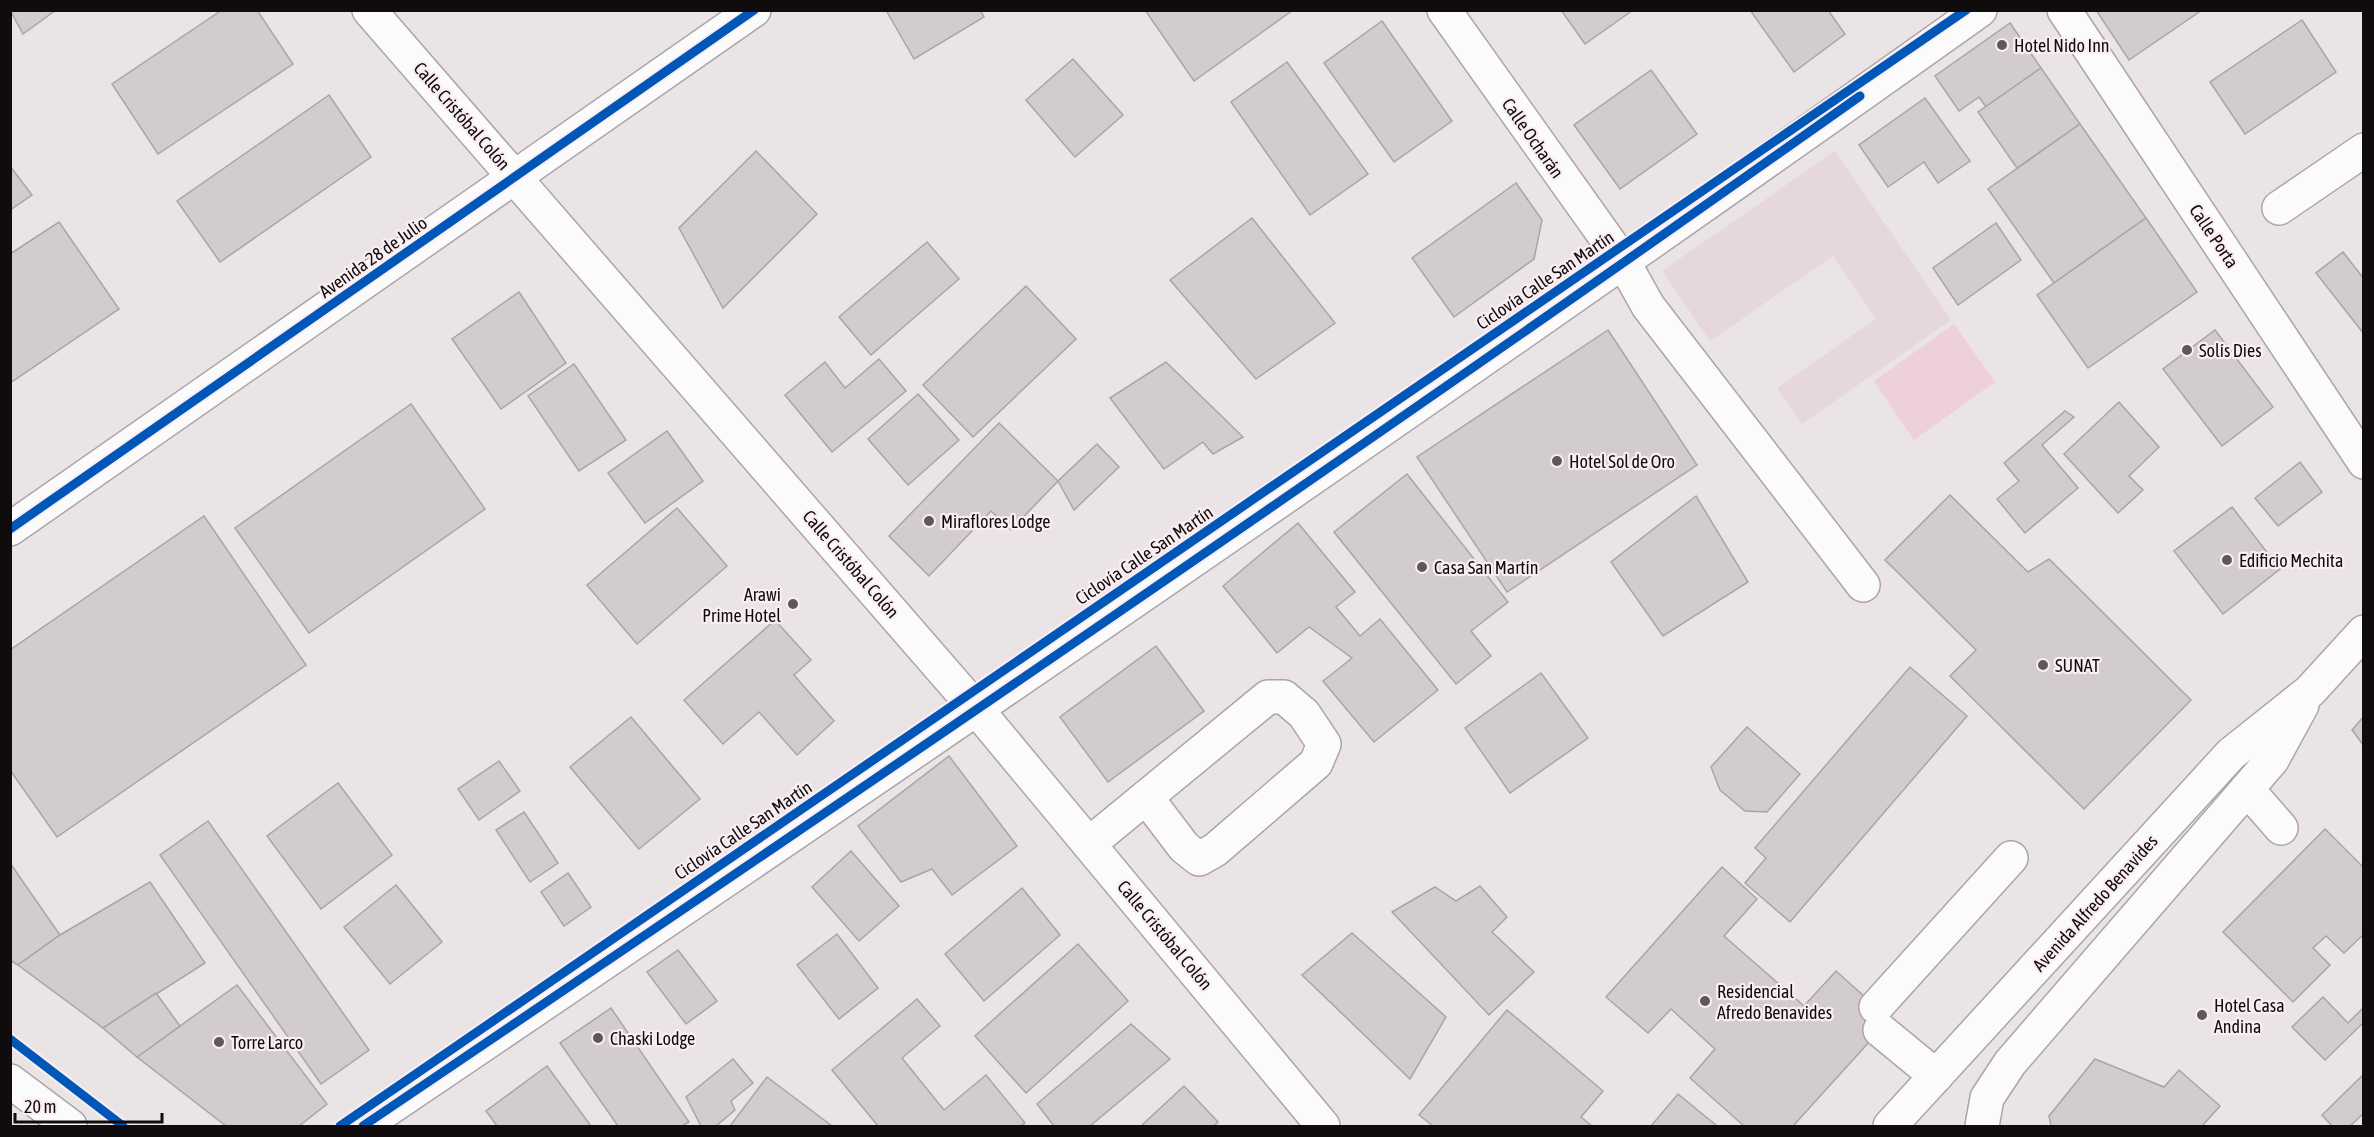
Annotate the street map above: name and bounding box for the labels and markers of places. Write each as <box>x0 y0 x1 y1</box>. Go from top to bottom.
place label: Hotel Nido Inn <box>2014 35 2110 56</box>
marker: Hotel Nido Inn <box>1995 38 2009 52</box>
place label: Solís Dies <box>2199 340 2262 361</box>
marker: Solís Dies <box>2180 343 2194 357</box>
place label: Hotel Sol de Oro <box>1569 451 1675 472</box>
marker: Hotel Sol de Oro <box>1550 454 1564 468</box>
place label: Miraflores Lodge <box>941 511 1050 532</box>
marker: Miraflores Lodge <box>922 514 936 528</box>
place label: Edificio Mechita <box>2239 550 2343 571</box>
marker: Edificio Mechita <box>2220 553 2234 567</box>
place label: Casa San Martín <box>1434 557 1538 578</box>
marker: Casa San Martín <box>1415 560 1429 574</box>
place label: Arawi Prime Hotel <box>702 584 781 626</box>
marker: Arawi Prime Hotel <box>786 597 800 611</box>
place label: SUNAT <box>2055 655 2100 676</box>
marker: SUNAT <box>2036 658 2050 672</box>
place label: Residencial Afredo Benavides <box>1717 981 1832 1023</box>
marker: Residencial Afredo Benavides <box>1698 994 1712 1008</box>
place label: Hotel Casa Andina <box>2214 995 2285 1037</box>
marker: Hotel Casa Andina <box>2195 1008 2209 1022</box>
place label: Chaski Lodge <box>610 1028 695 1049</box>
marker: Chaski Lodge <box>591 1031 605 1045</box>
place label: Torre Larco <box>231 1032 303 1053</box>
marker: Torre Larco <box>212 1035 226 1049</box>

